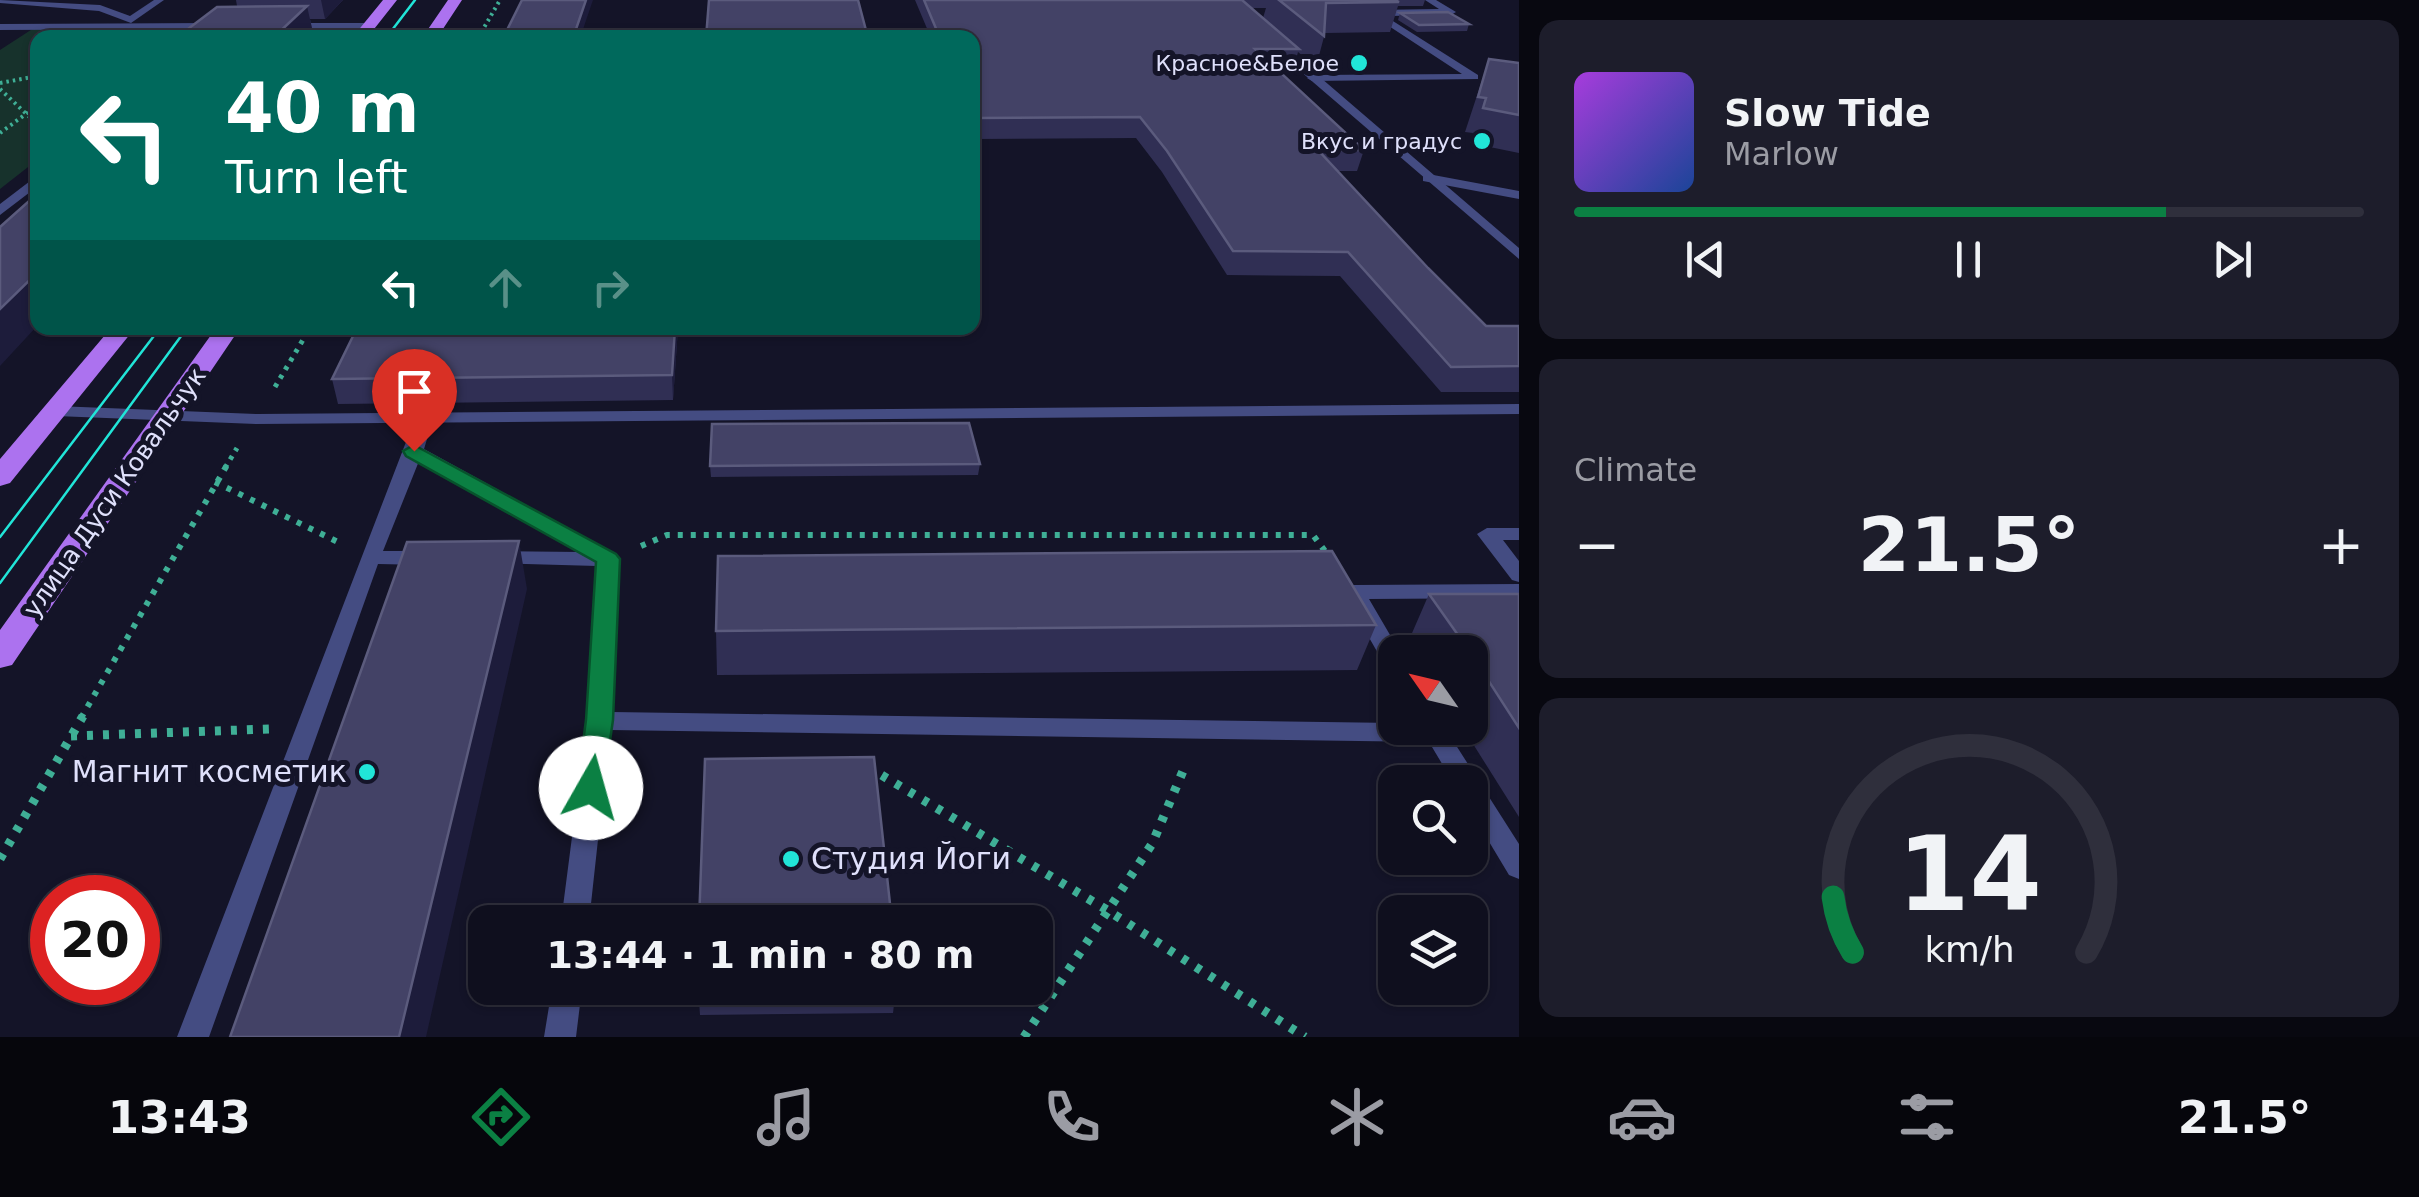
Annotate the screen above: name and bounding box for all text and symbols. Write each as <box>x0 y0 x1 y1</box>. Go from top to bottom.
place label: Красное&Белое <box>1156 51 1339 76</box>
marker: Красное&Белое <box>1348 52 1370 74</box>
text: 40 m <box>225 67 420 149</box>
icon: left <box>60 70 190 200</box>
text: Slow Tide <box>1724 91 1931 135</box>
place label: Вкус и градус <box>1301 129 1462 154</box>
marker: Вкус и градус <box>1471 130 1493 152</box>
text: Marlow <box>1724 135 1839 173</box>
text: Turn left <box>225 151 408 204</box>
icon: previous <box>1678 232 1733 287</box>
icon: pause <box>1941 232 1996 287</box>
icon: next <box>2205 232 2260 287</box>
icon: left <box>373 260 428 315</box>
icon: ahead <box>478 260 533 315</box>
icon: right <box>583 260 638 315</box>
pin <box>372 349 457 452</box>
street label: улица Дуси Ковальчук <box>17 362 212 623</box>
icon: arrive <box>387 364 442 419</box>
text: Climate <box>1574 451 1697 489</box>
text: 21.5° <box>1858 501 2080 589</box>
text: − <box>1574 513 1620 577</box>
text: + <box>2318 513 2364 577</box>
north arrow <box>1378 635 1488 745</box>
map controls <box>1378 635 1488 1005</box>
position arrow <box>539 736 643 840</box>
place label: Магнит косметик <box>72 754 347 789</box>
marker: Магнит косметик <box>356 761 378 783</box>
button: search <box>1378 765 1488 875</box>
text: 14 <box>1897 813 2041 935</box>
place label: Студия Йоги <box>811 841 1011 876</box>
marker: Студия Йоги <box>780 848 802 870</box>
speed limit sign: 20 <box>30 875 160 1005</box>
button: layers <box>1378 895 1488 1005</box>
text: km/h <box>1924 929 2014 970</box>
text: 13:44 · 1 min · 80 m <box>547 933 974 977</box>
icon: directions <box>466 1082 536 1152</box>
icon: music <box>751 1082 821 1152</box>
icon: phone <box>1037 1082 1107 1152</box>
icon: climate <box>1322 1082 1392 1152</box>
icon: car <box>1607 1082 1677 1152</box>
icon: filters <box>1892 1082 1962 1152</box>
text: 13:43 <box>108 1091 251 1144</box>
text: 21.5° <box>2178 1091 2311 1144</box>

